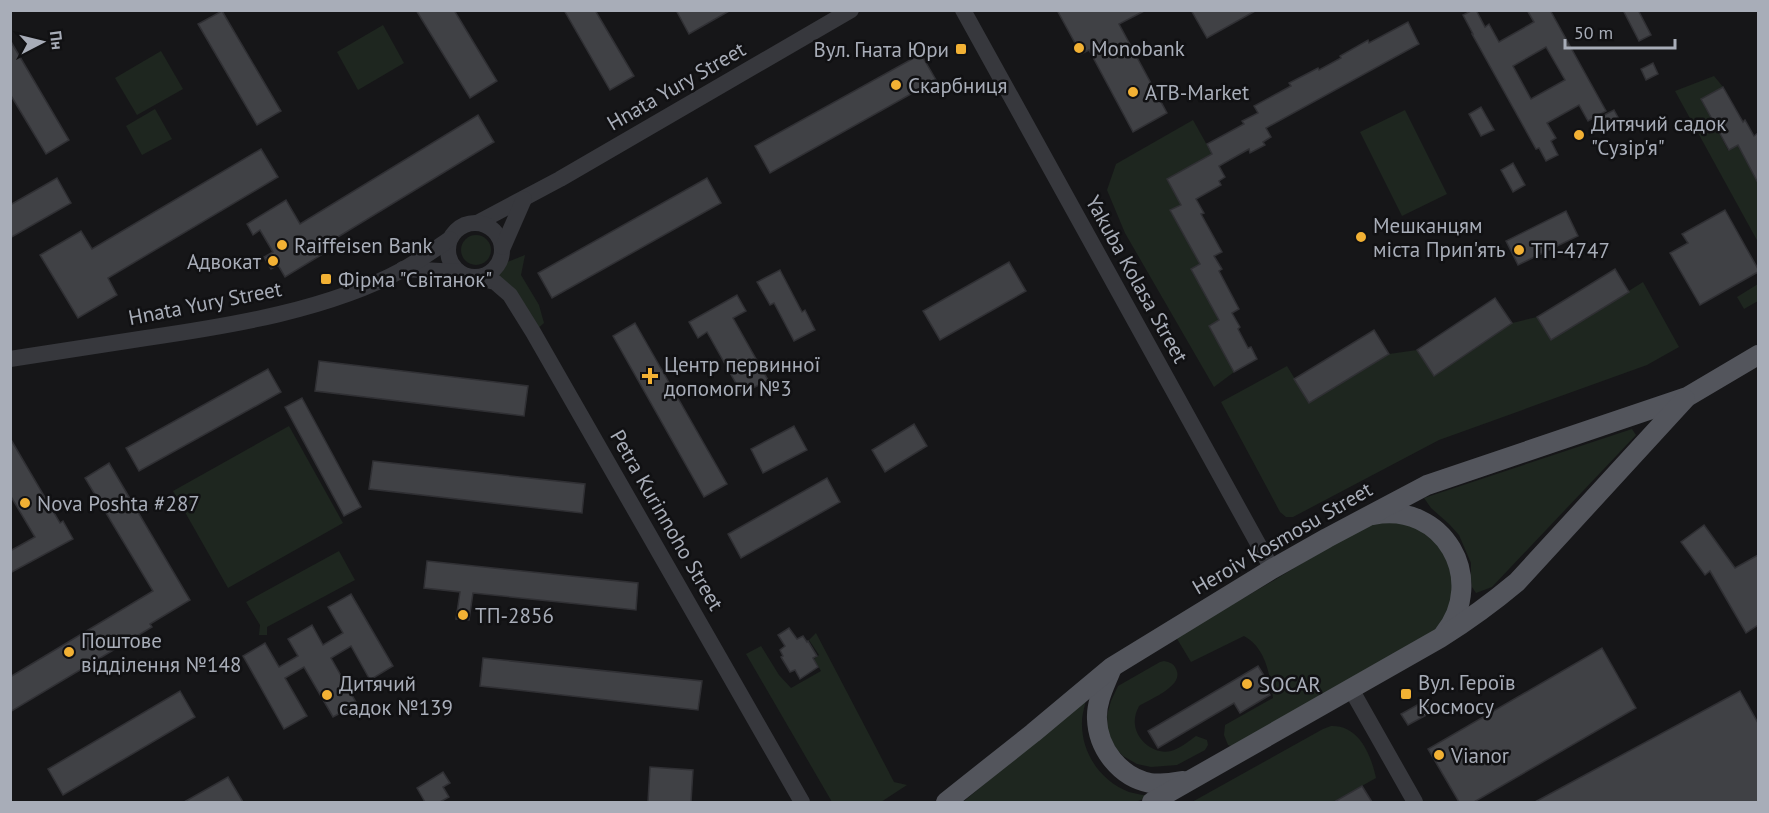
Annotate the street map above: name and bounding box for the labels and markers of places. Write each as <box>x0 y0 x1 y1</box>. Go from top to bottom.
place label: Monobank <box>1091 35 1185 62</box>
place label: Вул. Гната Юри <box>814 36 949 63</box>
marker: Monobank <box>1072 41 1086 55</box>
marker: Вул. Гната Юри <box>954 42 968 56</box>
place label: Скарбниця <box>908 72 1007 99</box>
marker: Скарбниця <box>889 78 903 92</box>
place label: ATB-Market <box>1145 79 1249 106</box>
marker: ATB-Market <box>1126 85 1140 99</box>
place label: Дитячий садок "Сузір'я" <box>1591 110 1726 161</box>
marker: Дитячий садок "Сузір'я" <box>1572 128 1586 142</box>
place label: Мешканцям міста Прип'ять <box>1373 212 1506 263</box>
marker: Мешканцям міста Прип'ять <box>1354 230 1368 244</box>
place label: Raiffeisen Bank <box>294 232 433 259</box>
place label: ТП-4747 <box>1531 237 1610 264</box>
marker: Raiffeisen Bank <box>275 238 289 252</box>
marker: ТП-4747 <box>1512 243 1526 257</box>
place label: Адвокат <box>187 248 262 275</box>
marker: Адвокат <box>266 254 280 268</box>
place label: Фірма "Світанок" <box>338 266 492 293</box>
marker: Фірма "Світанок" <box>319 272 333 286</box>
place label: Центр первинної допомоги №3 <box>664 351 820 402</box>
marker: Центр первинної допомоги №3 <box>641 367 659 385</box>
place label: Nova Poshta #287 <box>37 490 200 517</box>
marker: Nova Poshta #287 <box>18 496 32 510</box>
place label: ТП-2856 <box>475 602 554 629</box>
marker: ТП-2856 <box>456 608 470 622</box>
place label: Поштове відділення №148 <box>81 627 241 678</box>
marker: Поштове відділення №148 <box>62 645 76 659</box>
place label: Вул. Героїв Космосу <box>1418 669 1515 720</box>
place label: Дитячий садок №139 <box>339 670 453 721</box>
place label: SOCAR <box>1259 671 1321 698</box>
marker: SOCAR <box>1240 677 1254 691</box>
marker: Вул. Героїв Космосу <box>1399 687 1413 701</box>
marker: Дитячий садок №139 <box>320 688 334 702</box>
place label: Vianor <box>1450 742 1509 769</box>
marker: Vianor <box>1432 748 1446 762</box>

